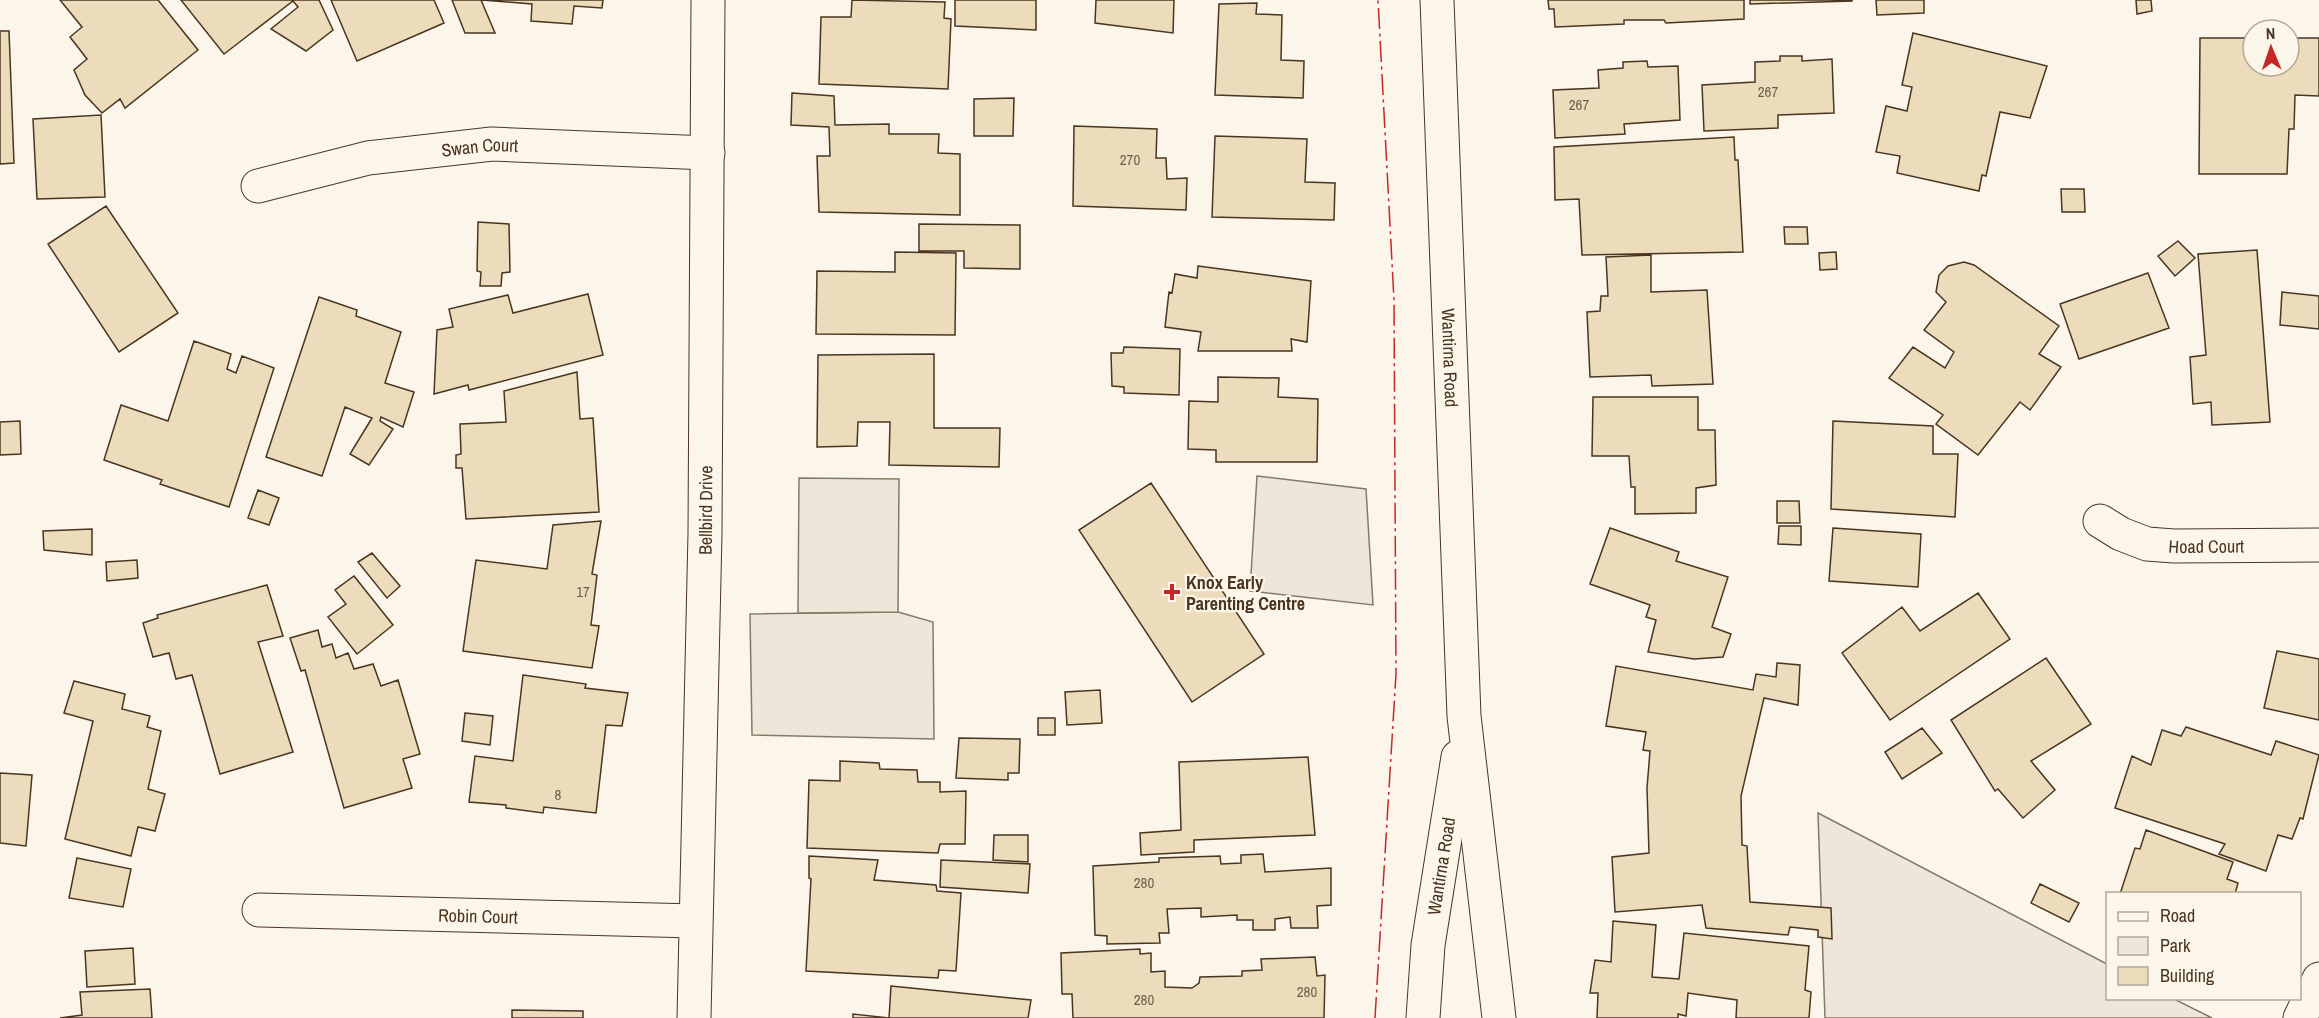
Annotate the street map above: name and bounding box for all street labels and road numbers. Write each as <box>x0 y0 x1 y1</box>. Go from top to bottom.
street label: Swan Court <box>440 131 519 162</box>
street label: Wantirna Road <box>1436 308 1465 408</box>
street label: Bellbird Drive <box>692 465 718 555</box>
street label: Hoad Court <box>2168 533 2244 559</box>
street label: Wantirna Road <box>1420 815 1461 917</box>
street label: Robin Court <box>438 902 518 929</box>

